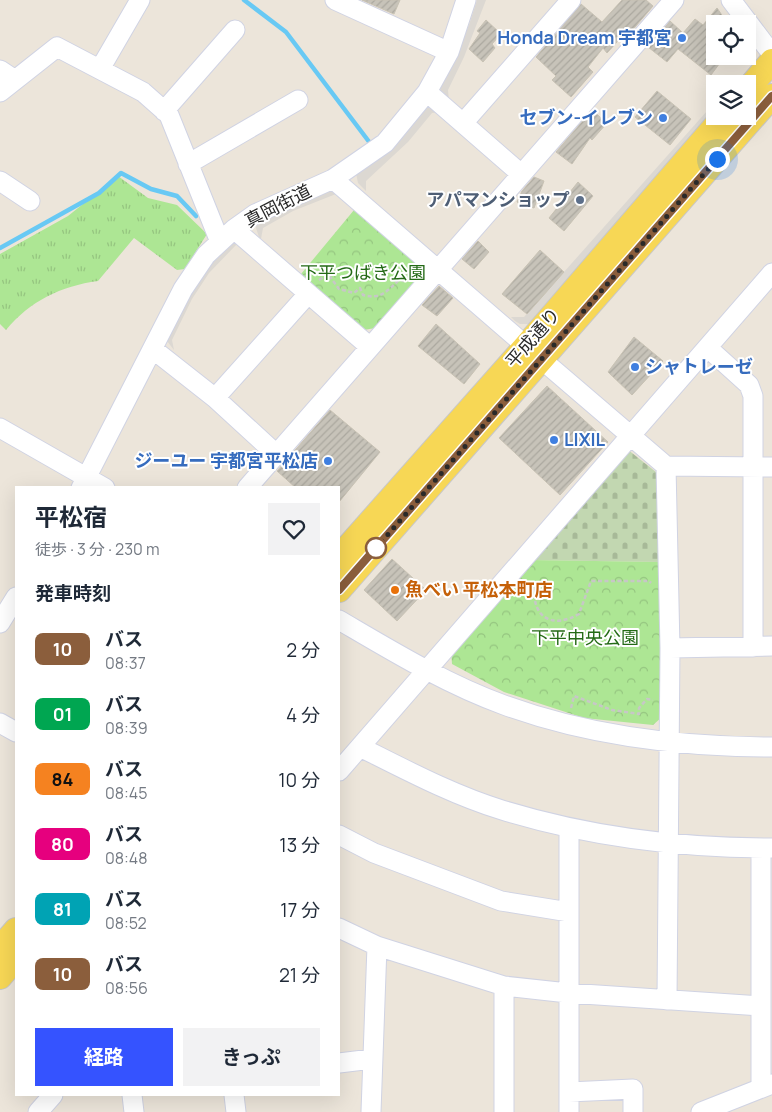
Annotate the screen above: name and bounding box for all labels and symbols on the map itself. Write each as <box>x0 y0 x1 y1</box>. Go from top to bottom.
place label: Honda Dream 宇都宮 <box>497 25 672 49</box>
marker: Honda Dream 宇都宮 <box>676 32 688 44</box>
place label: セブン-イレブン <box>519 105 653 129</box>
marker: セブン-イレブン <box>657 112 669 124</box>
your location <box>705 147 730 172</box>
street label: 真岡街道 <box>240 178 315 232</box>
place label: アパマンショップ <box>426 187 570 211</box>
marker: アパマンショップ <box>574 194 586 206</box>
park label: 下平つばき公園 <box>300 260 426 284</box>
street label: 平成通り <box>500 302 565 372</box>
place label: シャトレーゼ <box>645 354 753 378</box>
marker: シャトレーゼ <box>629 361 641 373</box>
place label: LIXIL <box>564 427 606 451</box>
marker: LIXIL <box>548 434 560 446</box>
place label: ジーユー 宇都宮平松店 <box>134 448 318 472</box>
marker: ジーユー 宇都宮平松店 <box>322 455 334 467</box>
unlabelled marker <box>365 537 387 559</box>
place label: 魚べい 平松本町店 <box>405 577 553 601</box>
marker: 魚べい 平松本町店 <box>389 584 401 596</box>
park label: 下平中央公園 <box>531 625 639 649</box>

